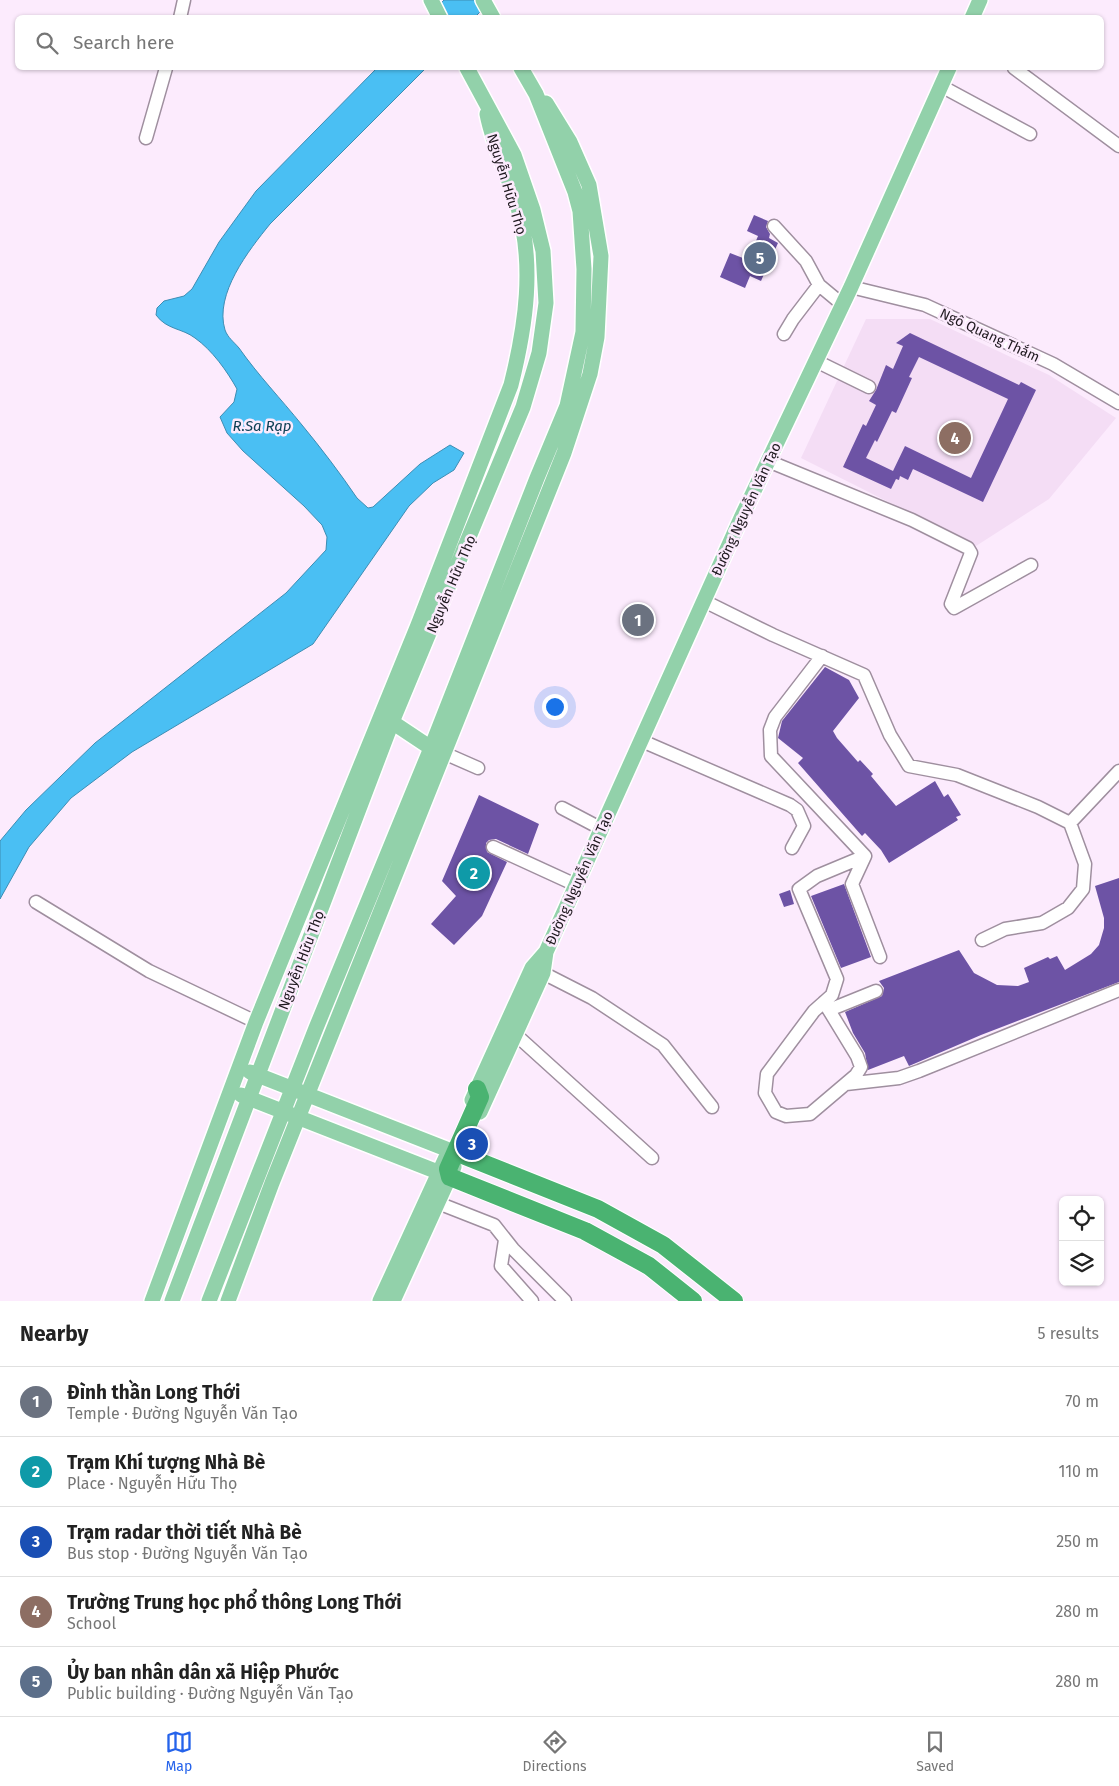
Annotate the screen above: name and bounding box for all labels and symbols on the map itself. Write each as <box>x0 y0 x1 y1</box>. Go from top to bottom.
street label: Nguyễn Hữu Thọ <box>483 132 530 237</box>
pin: 5 <box>744 239 776 277</box>
street label: Ngô Quang Thắm <box>937 304 1043 366</box>
water label: R.Sa Rạp <box>232 417 292 435</box>
pin: 4 <box>939 419 971 457</box>
street label: Đường Nguyễn Văn Tạo <box>708 440 785 579</box>
street label: Nguyễn Hữu Thọ <box>423 533 480 636</box>
pin: 1 <box>622 601 654 639</box>
your location <box>542 694 568 720</box>
street label: Đường Nguyễn Văn Tạo <box>542 808 617 948</box>
pin: 2 <box>458 854 490 892</box>
street label: Nguyễn Hữu Thọ <box>275 908 328 1012</box>
pin: 3 <box>456 1125 488 1163</box>

